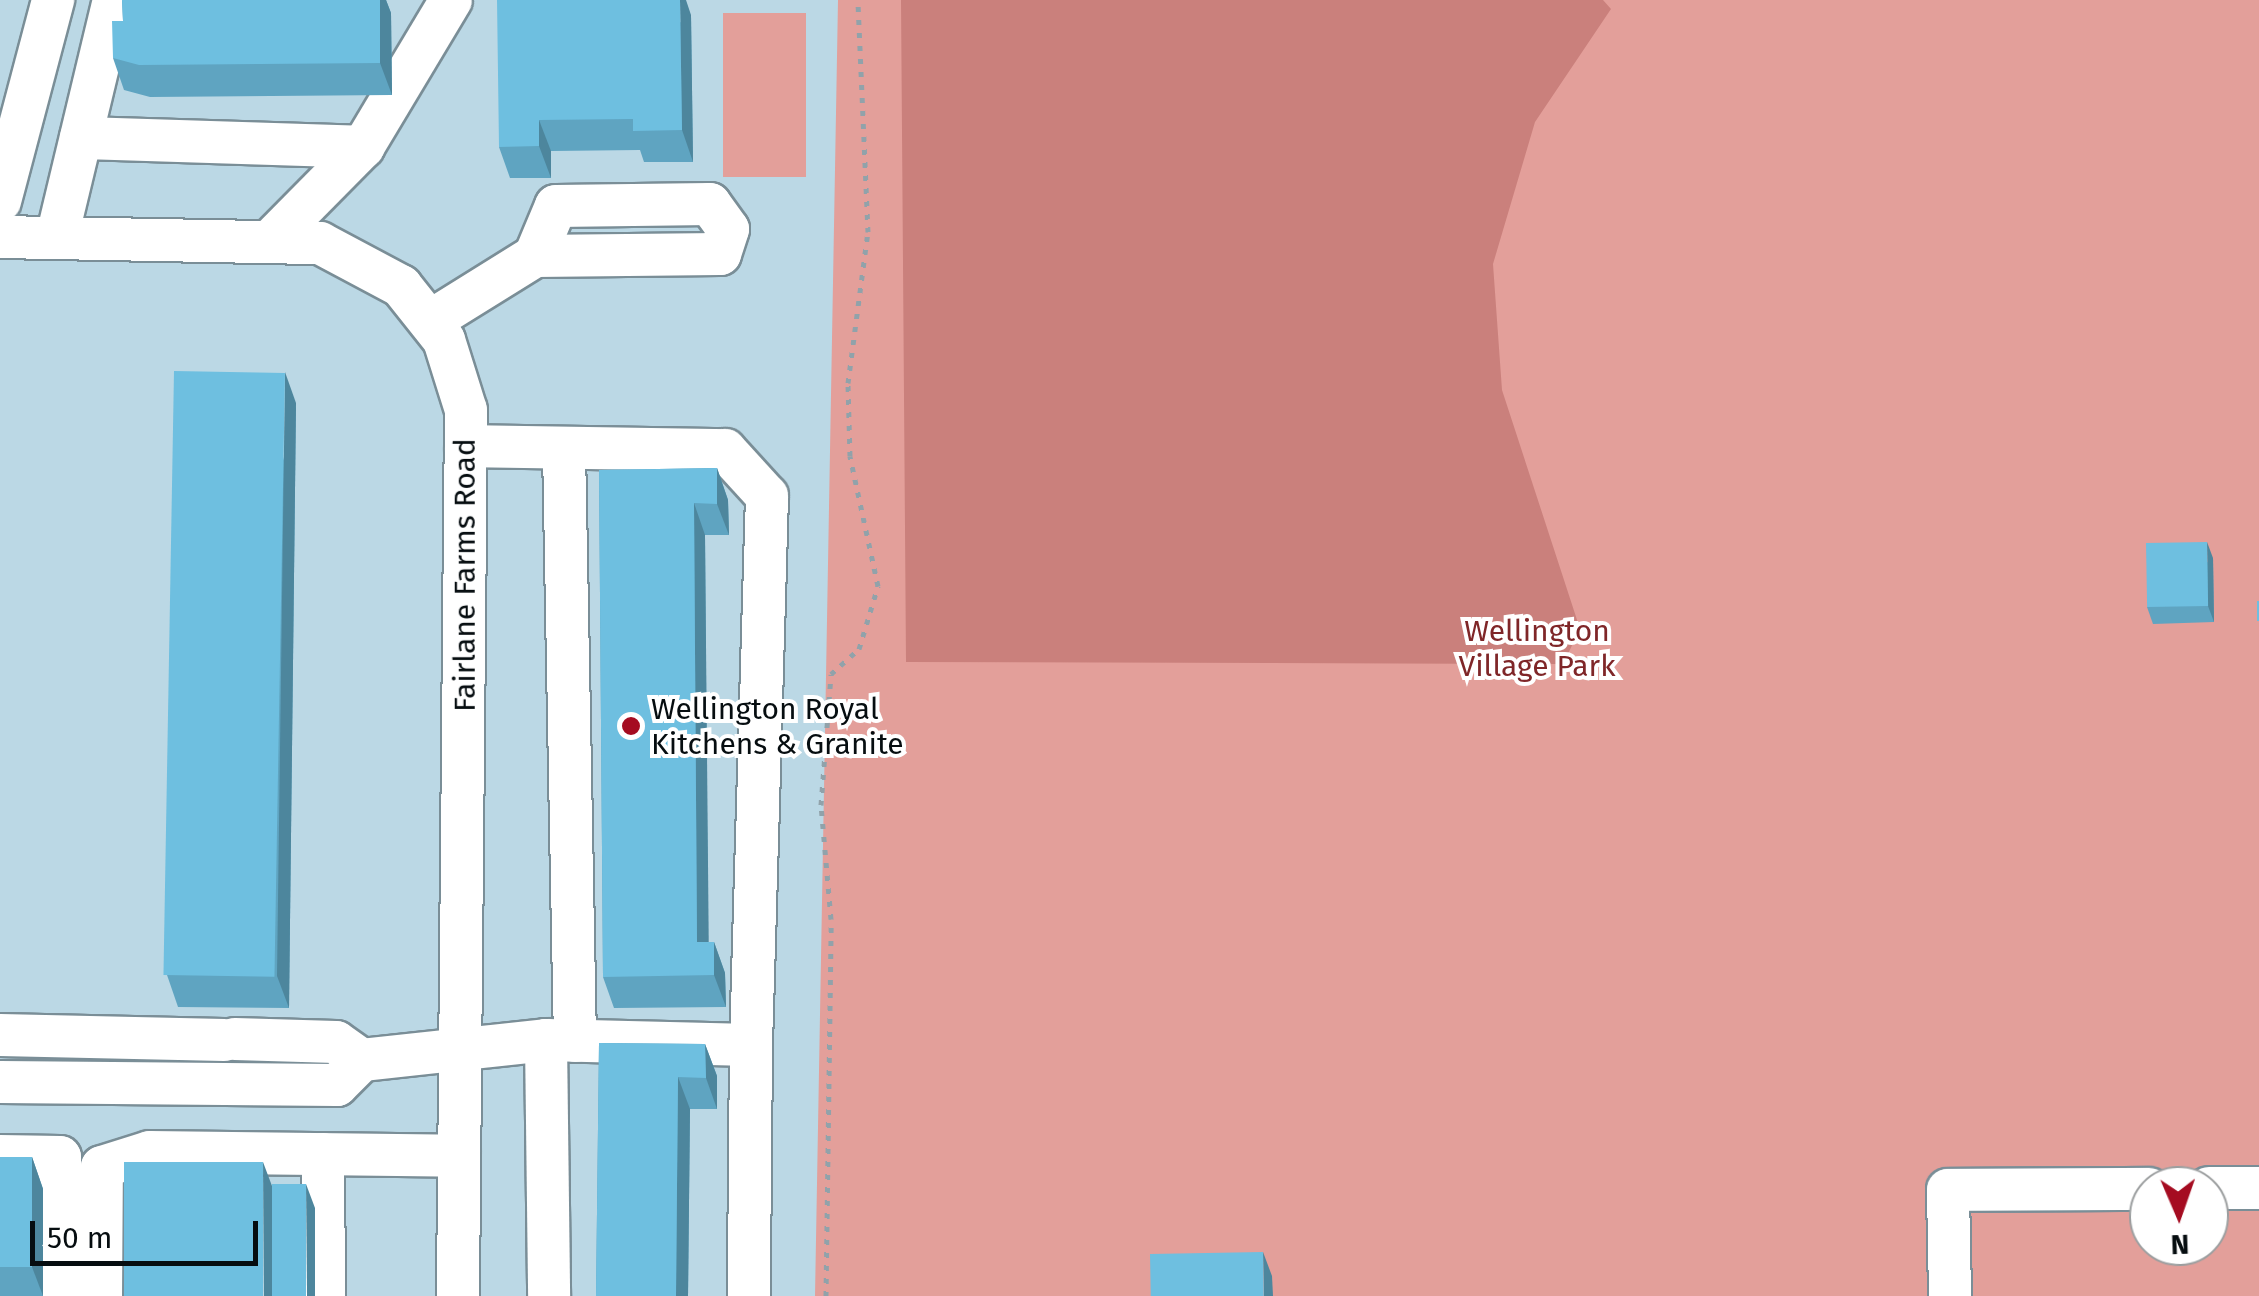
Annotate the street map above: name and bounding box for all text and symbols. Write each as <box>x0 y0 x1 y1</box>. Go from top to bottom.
street label: Fairlane Farms Road <box>447 438 483 712</box>
park label: Wellington Village Park <box>1458 613 1616 684</box>
place label: Wellington Royal Kitchens & Granite <box>651 691 904 762</box>
marker: Wellington Royal Kitchens & Granite <box>620 715 642 737</box>
north arrow <box>2129 1166 2229 1266</box>
scale bar <box>35 1201 262 1263</box>
text: 50 m <box>47 1220 112 1256</box>
text: N <box>2170 1228 2190 1261</box>

